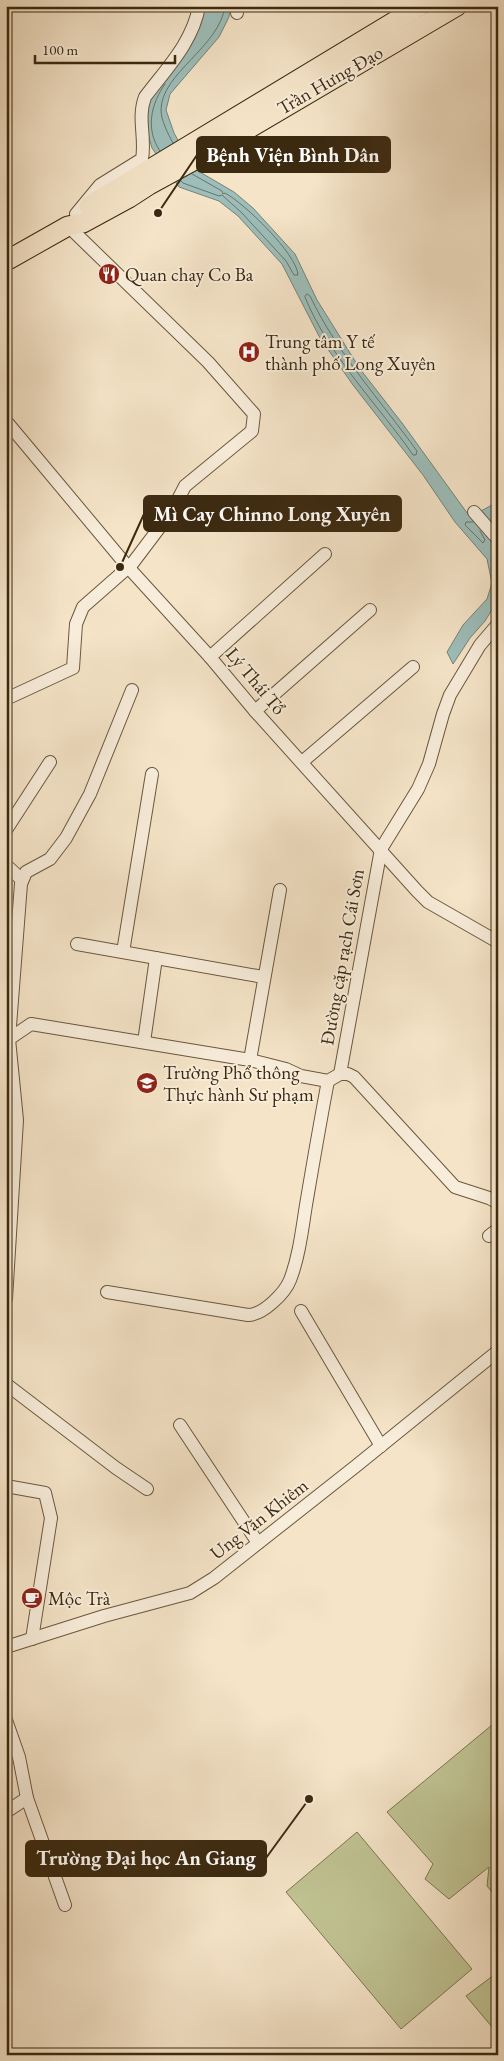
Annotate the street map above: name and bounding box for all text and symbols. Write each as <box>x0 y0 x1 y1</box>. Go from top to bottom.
scale bar <box>35 32 175 64</box>
text: 100 m <box>42 40 79 59</box>
street label: Trần Hưng Đạo <box>273 40 387 120</box>
callout: Bệnh Viện Bình Dân <box>197 137 390 172</box>
text: Bệnh Viện Bình Dân <box>206 142 380 168</box>
restaurant icon: Quan chay Co Ba <box>97 262 121 286</box>
place label: Quan chay Co Ba <box>125 262 254 287</box>
place label: Trung tâm Y tế thành phố Long Xuyên <box>265 329 436 376</box>
hospital icon: Trung tâm Y tế thành phố Long Xuyên <box>237 340 261 364</box>
callout: Mì Cay Chinno Long Xuyên <box>144 496 401 531</box>
text: Mì Cay Chinno Long Xuyên <box>154 501 390 527</box>
street label: Lý Thái Tổ <box>220 642 292 720</box>
street label: Đường cặp rạch Cái Sơn <box>314 867 370 1047</box>
place label: Trường Phổ thông Thực hành Sư phạm <box>163 1060 314 1107</box>
school or university icon: Trường Phổ thông Thực hành Sư phạm <box>135 1071 159 1095</box>
street label: Ung Văn Khiêm <box>205 1473 313 1565</box>
cafe icon: Mộc Trà <box>20 1586 44 1610</box>
place label: Mộc Trà <box>48 1586 111 1611</box>
callout: Trường Đại học An Giang <box>26 1841 266 1876</box>
text: Trường Đại học An Giang <box>36 1845 257 1871</box>

